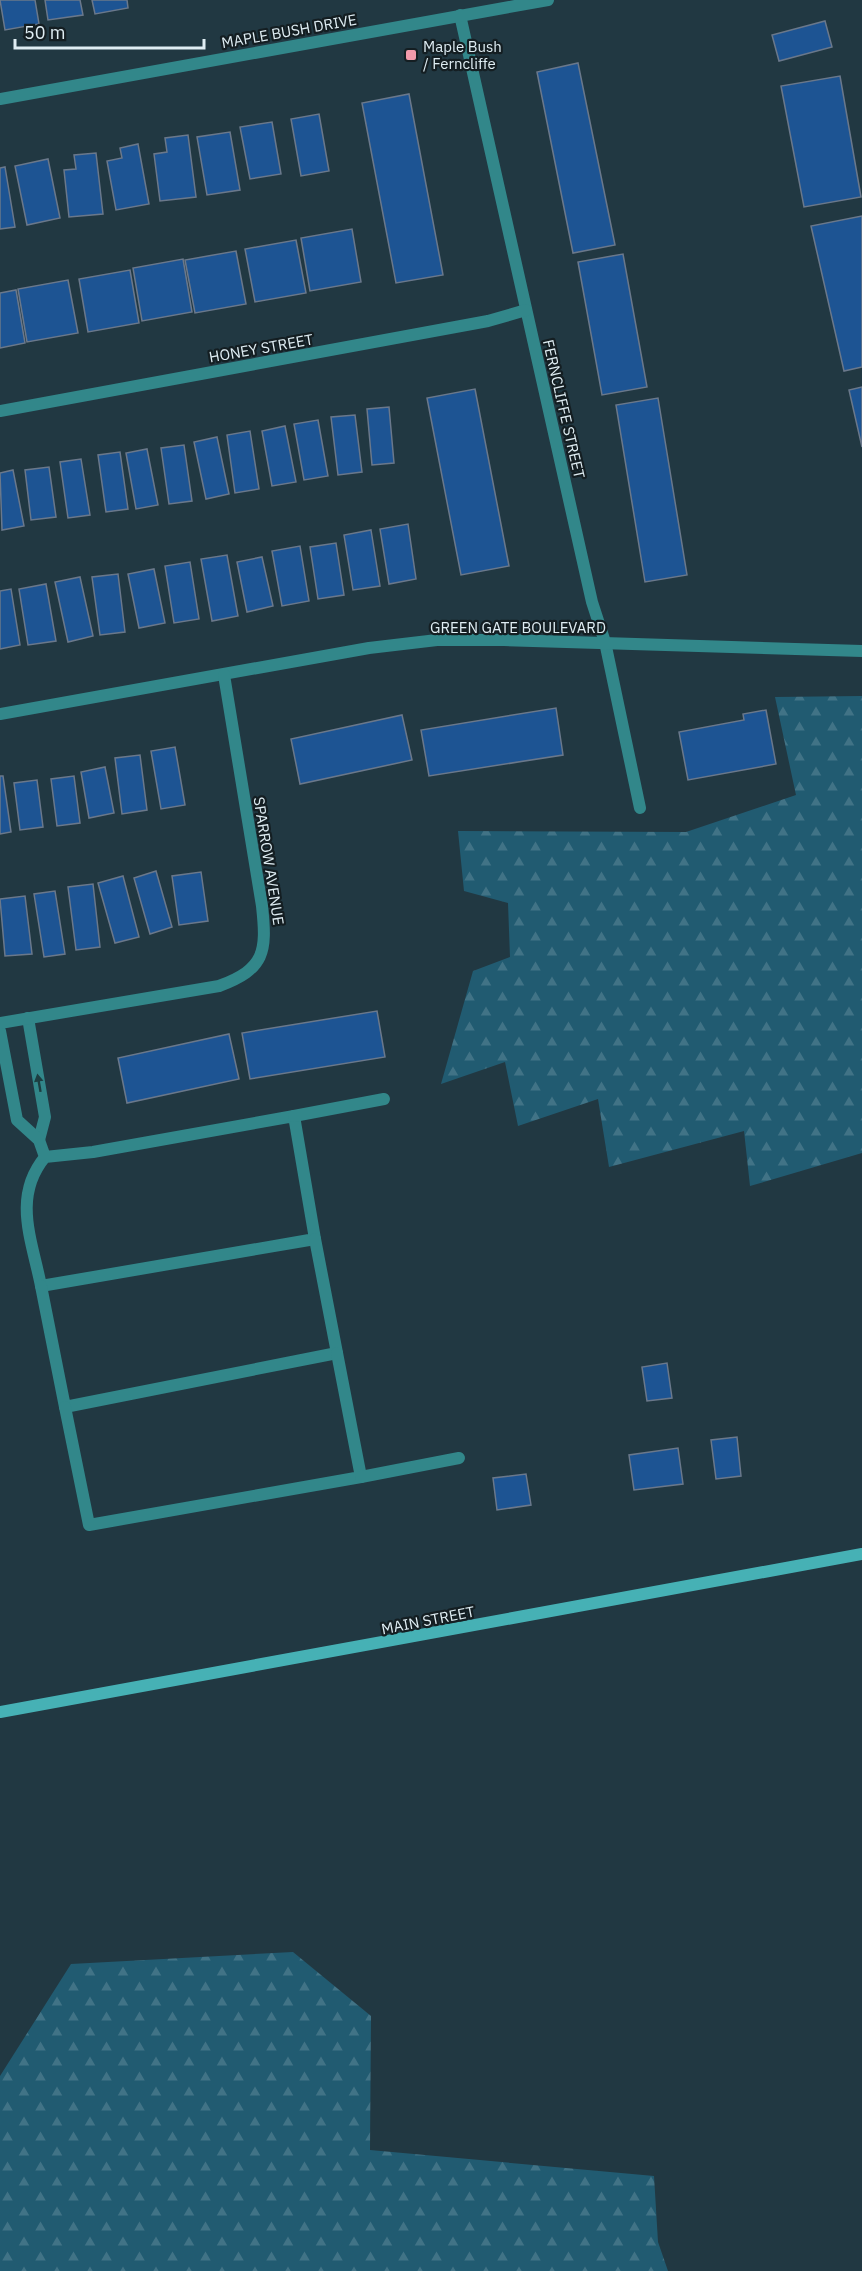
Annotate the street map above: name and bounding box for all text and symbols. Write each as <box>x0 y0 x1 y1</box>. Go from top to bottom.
street label: MAPLE BUSH DRIVE <box>220 10 358 52</box>
scale bar <box>15 12 204 50</box>
text: 50 m <box>24 21 66 44</box>
place label: Maple Bush / Ferncliffe <box>423 37 502 73</box>
marker: Maple Bush / Ferncliffe <box>404 48 418 62</box>
street label: HONEY STREET <box>207 329 315 367</box>
street label: FERNCLIFFE STREET <box>539 338 589 481</box>
street label: GREEN GATE BOULEVARD <box>430 618 606 637</box>
street label: SPARROW AVENUE <box>249 795 289 927</box>
one-way arrow <box>35 1073 44 1092</box>
street label: MAIN STREET <box>380 1602 477 1638</box>

